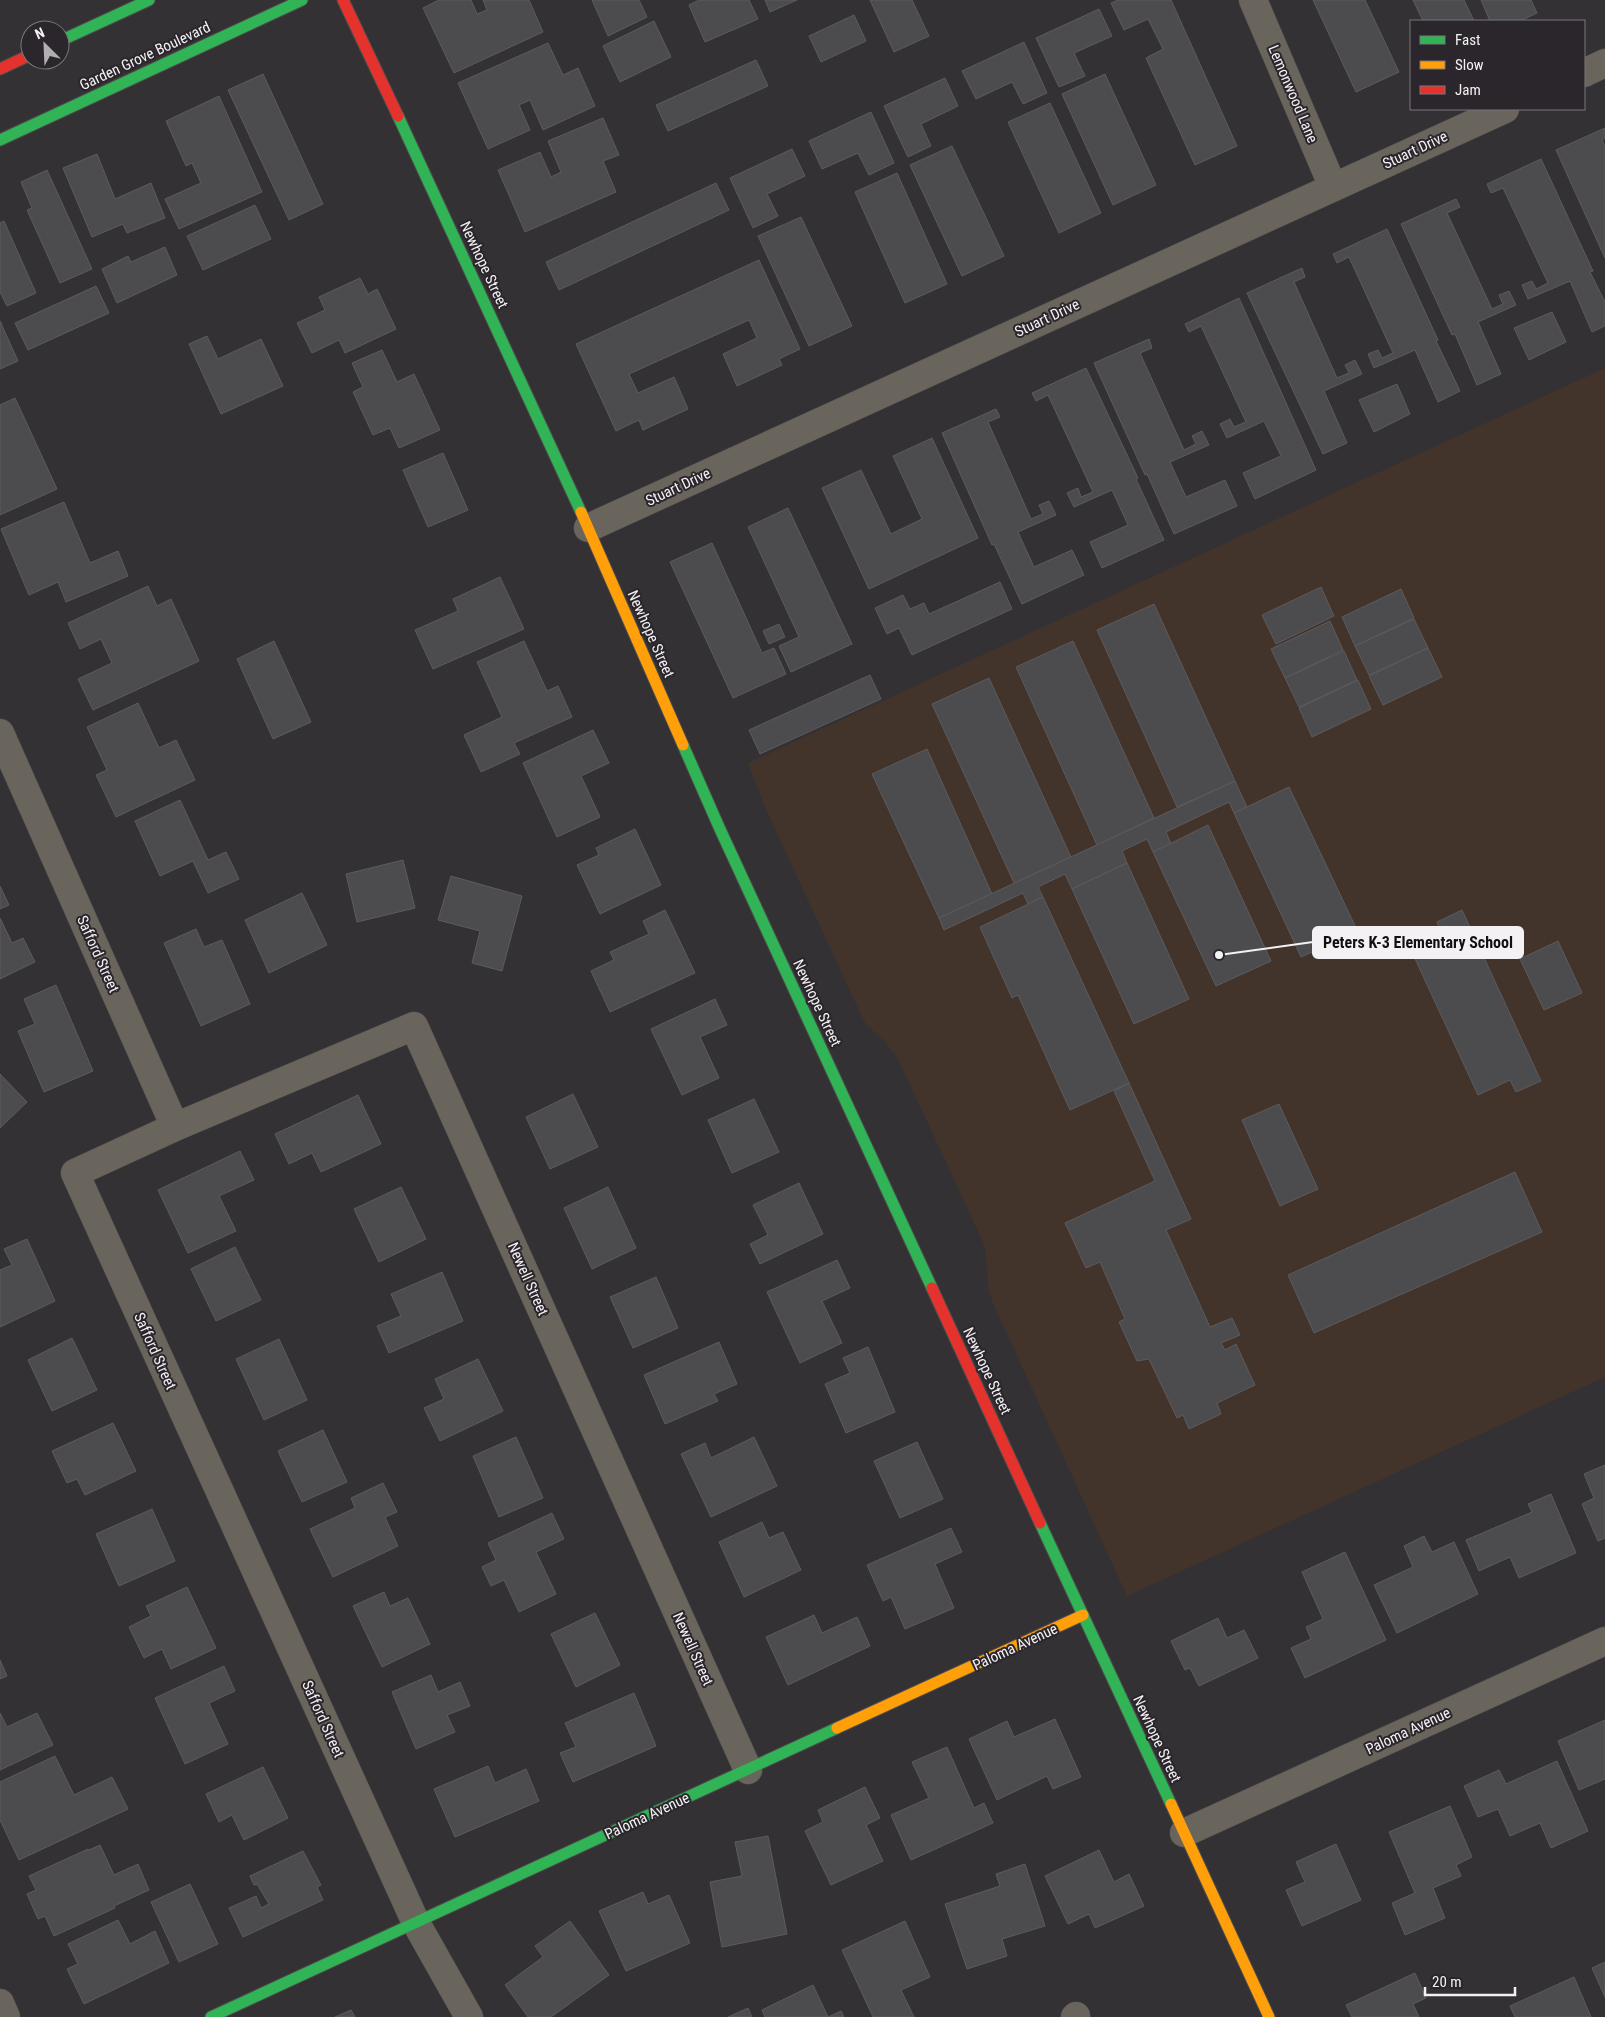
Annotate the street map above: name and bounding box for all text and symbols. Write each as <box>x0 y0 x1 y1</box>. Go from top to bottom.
street label: Garden Grove Boulevard <box>77 18 213 94</box>
north arrow <box>20 20 70 70</box>
legend <box>1410 20 1585 110</box>
text: N <box>33 24 47 42</box>
text: Fast <box>1455 31 1480 49</box>
street label: Lemonwood Lane <box>1264 42 1322 146</box>
text: Slow <box>1455 56 1484 74</box>
text: Jam <box>1455 81 1481 99</box>
street label: Stuart Drive <box>1380 127 1450 173</box>
street label: Newhope Street <box>456 219 512 311</box>
street label: Stuart Drive <box>1012 295 1082 341</box>
street label: Stuart Drive <box>643 464 713 510</box>
street label: Newhope Street <box>624 587 678 681</box>
street label: Safford Street <box>73 913 123 995</box>
callout: Peters K-3 Elementary School <box>1313 927 1523 958</box>
text: Peters K-3 Elementary School <box>1323 933 1513 952</box>
street label: Newhope Street <box>789 957 845 1049</box>
street label: Newell Street <box>504 1239 552 1319</box>
street label: Safford Street <box>130 1310 180 1392</box>
street label: Newhope Street <box>959 1325 1015 1417</box>
street label: Newell Street <box>669 1609 717 1689</box>
street label: Paloma Avenue <box>970 1620 1060 1674</box>
street label: Safford Street <box>298 1678 348 1760</box>
street label: Newhope Street <box>1129 1693 1185 1785</box>
street label: Paloma Avenue <box>1363 1704 1453 1758</box>
street label: Paloma Avenue <box>602 1789 692 1843</box>
scale bar <box>1425 1964 1515 1996</box>
text: 20 m <box>1432 1973 1462 1991</box>

